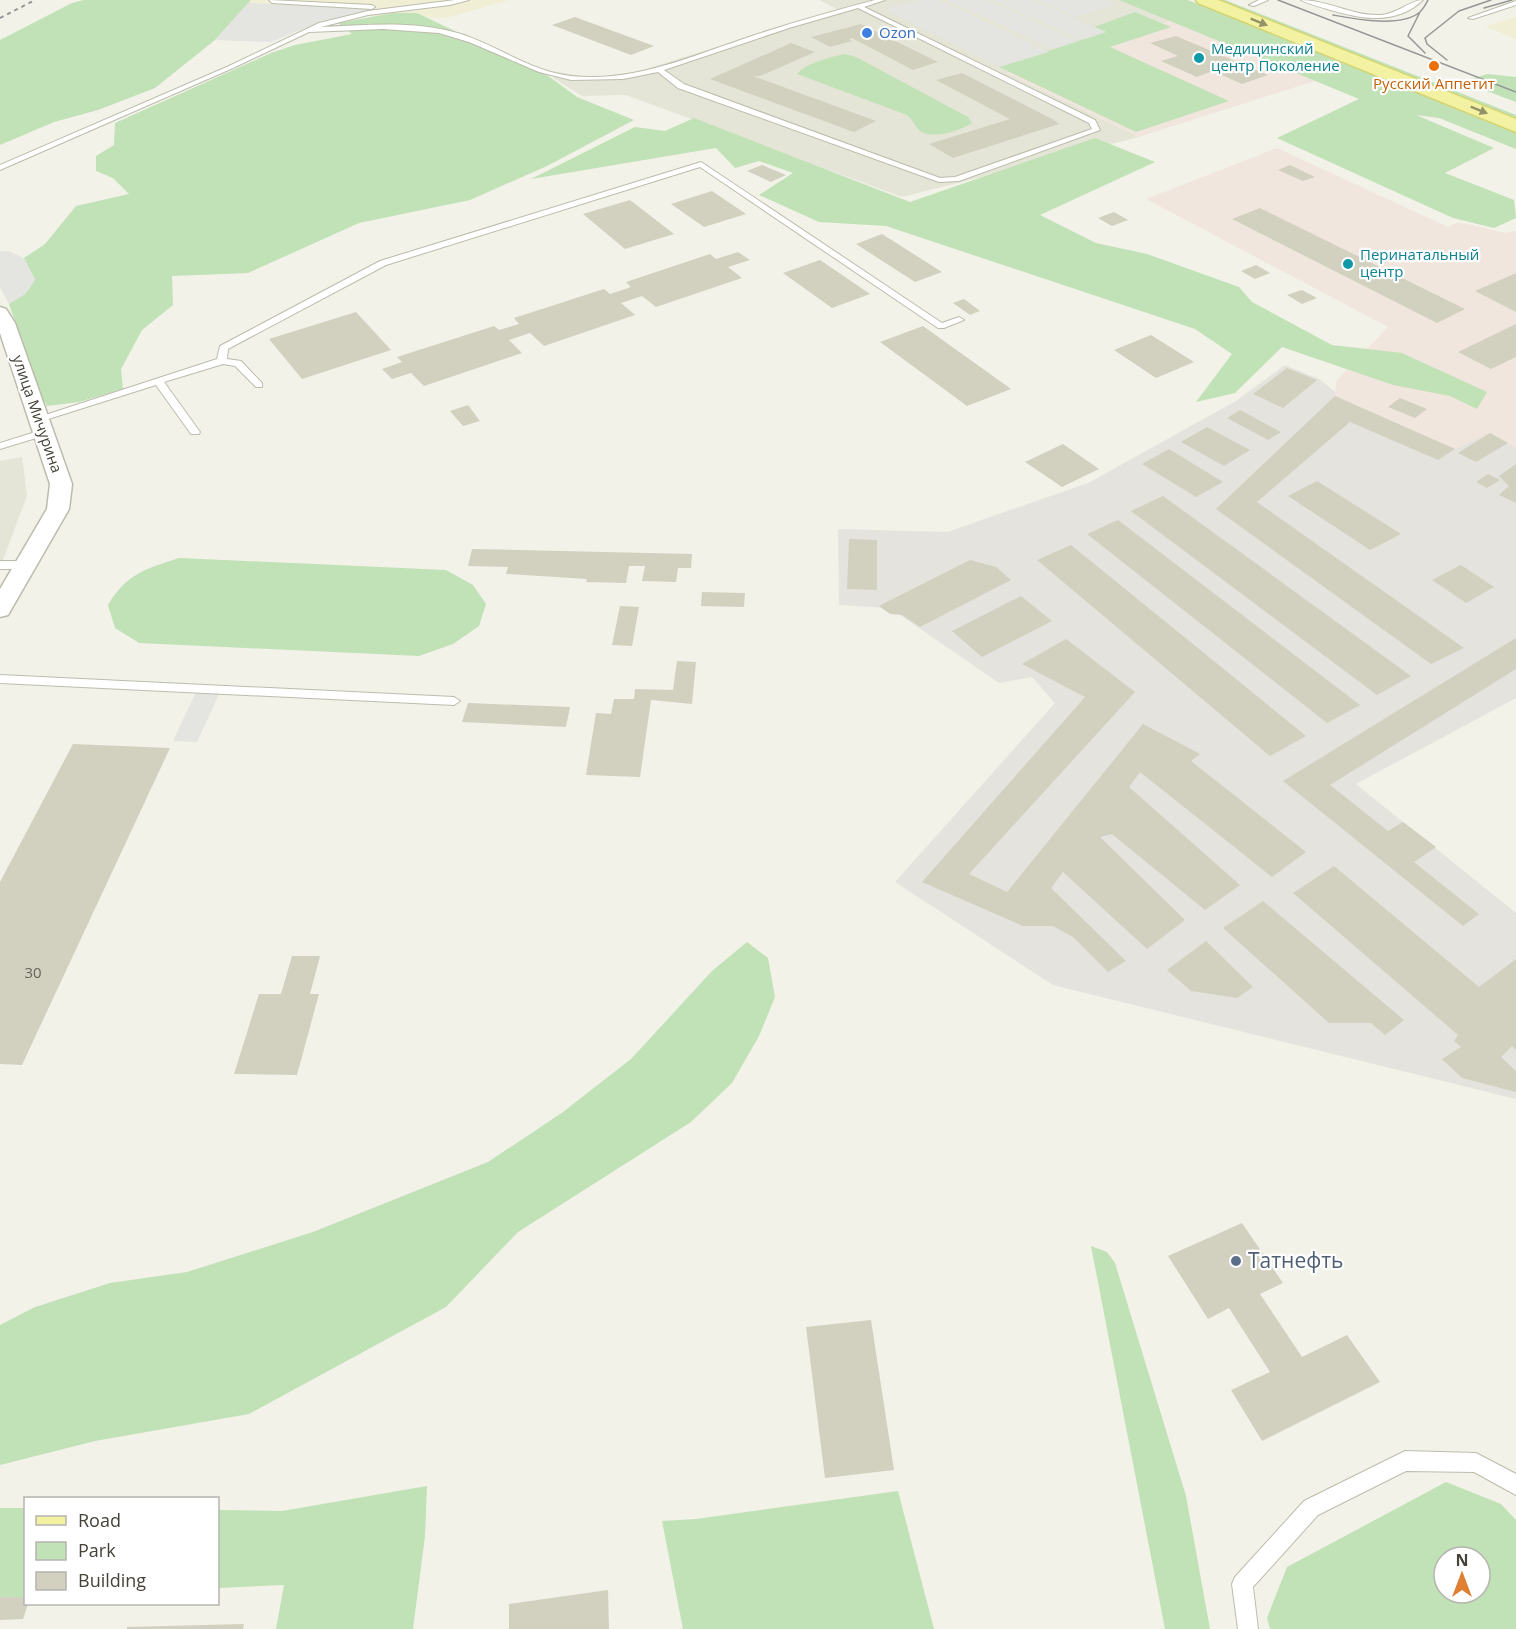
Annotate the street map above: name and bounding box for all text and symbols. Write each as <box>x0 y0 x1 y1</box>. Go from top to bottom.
one-way arrow <box>1250 17 1268 27</box>
place label: Ozon <box>879 22 916 42</box>
marker: Ozon <box>860 26 874 40</box>
place label: Медицинский центр Поколение <box>1211 38 1340 75</box>
marker: Медицинский центр Поколение <box>1192 51 1206 65</box>
marker: Русский Аппетит <box>1427 59 1441 73</box>
place label: Русский Аппетит <box>1373 73 1495 93</box>
one-way arrow <box>1470 105 1488 115</box>
place label: Перинатальный центр <box>1360 244 1479 281</box>
marker: Перинатальный центр <box>1341 257 1355 271</box>
street label: улица Мичурина <box>8 352 67 475</box>
house number: 30 <box>24 962 42 982</box>
place label: Татнефть <box>1248 1246 1344 1274</box>
marker: Татнефть <box>1229 1254 1243 1268</box>
legend <box>24 1497 219 1605</box>
text: Road <box>78 1508 121 1532</box>
text: Park <box>78 1538 116 1562</box>
north arrow <box>1432 1545 1492 1605</box>
text: N <box>1455 1549 1469 1571</box>
text: Building <box>78 1568 146 1592</box>

